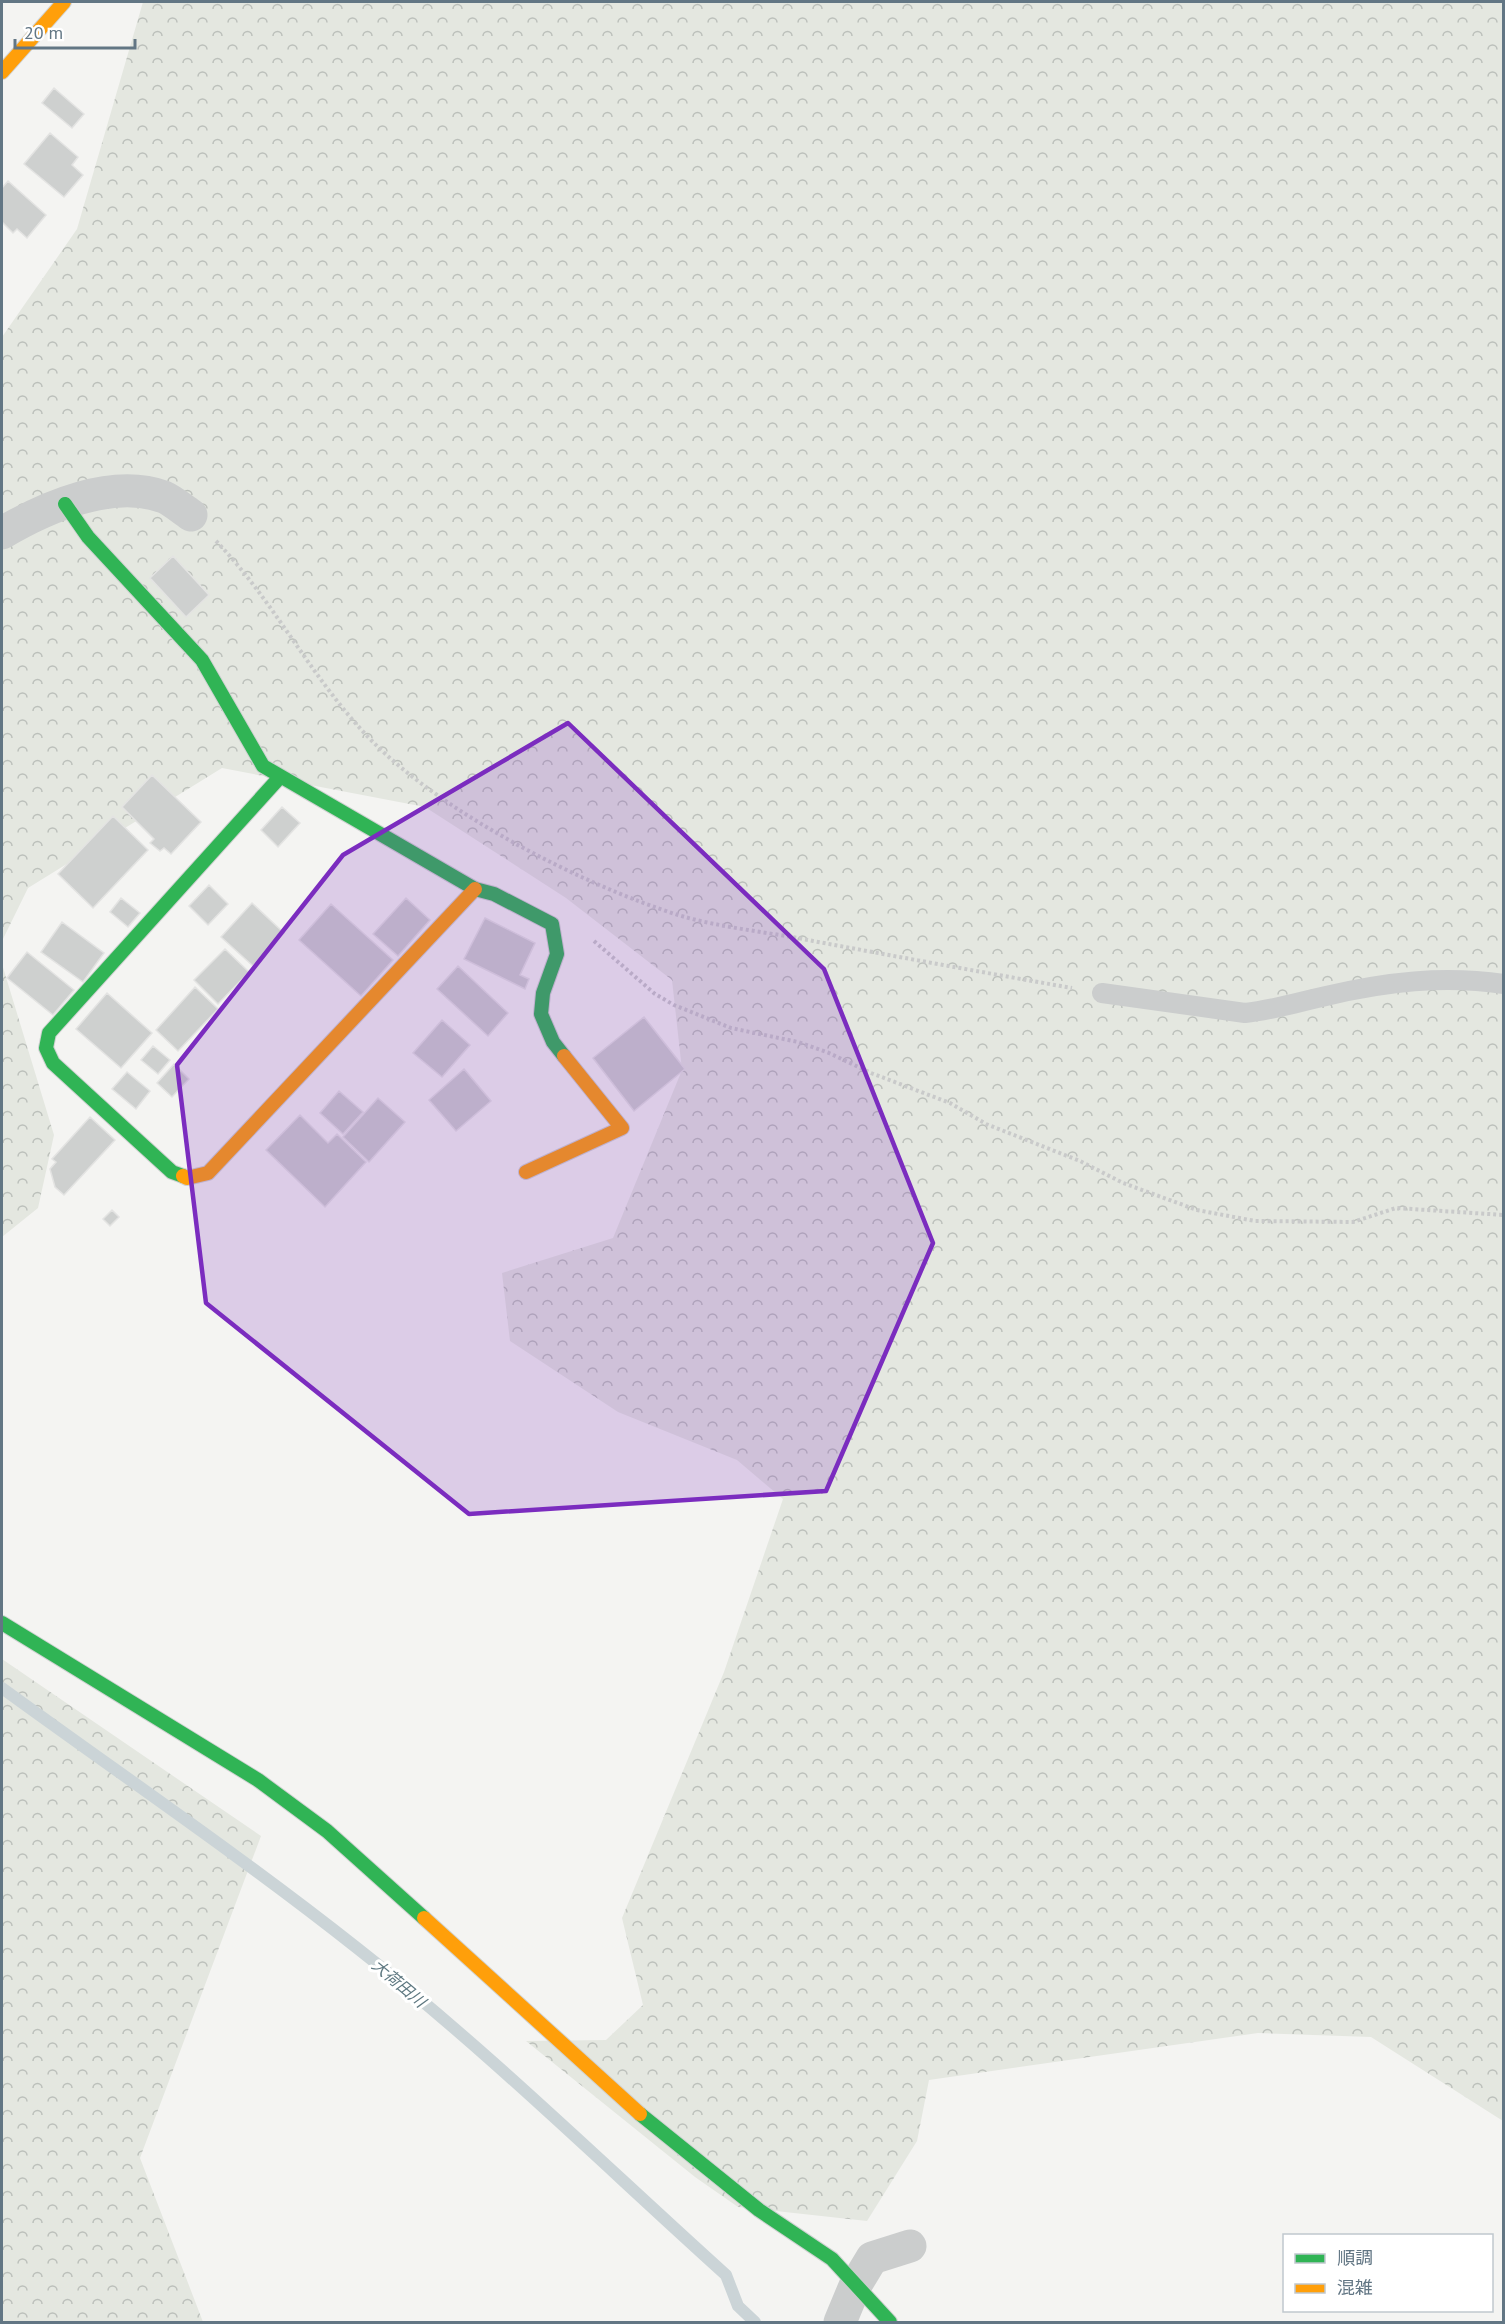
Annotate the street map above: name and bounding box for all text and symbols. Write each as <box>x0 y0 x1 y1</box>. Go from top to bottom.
scale bar <box>15 12 135 50</box>
text: 20 m <box>24 21 63 44</box>
water label: 大荷田川 <box>368 1955 431 2013</box>
legend <box>1283 2234 1493 2312</box>
text: 順調 <box>1337 2246 1373 2269</box>
text: 混雑 <box>1337 2276 1373 2299</box>

